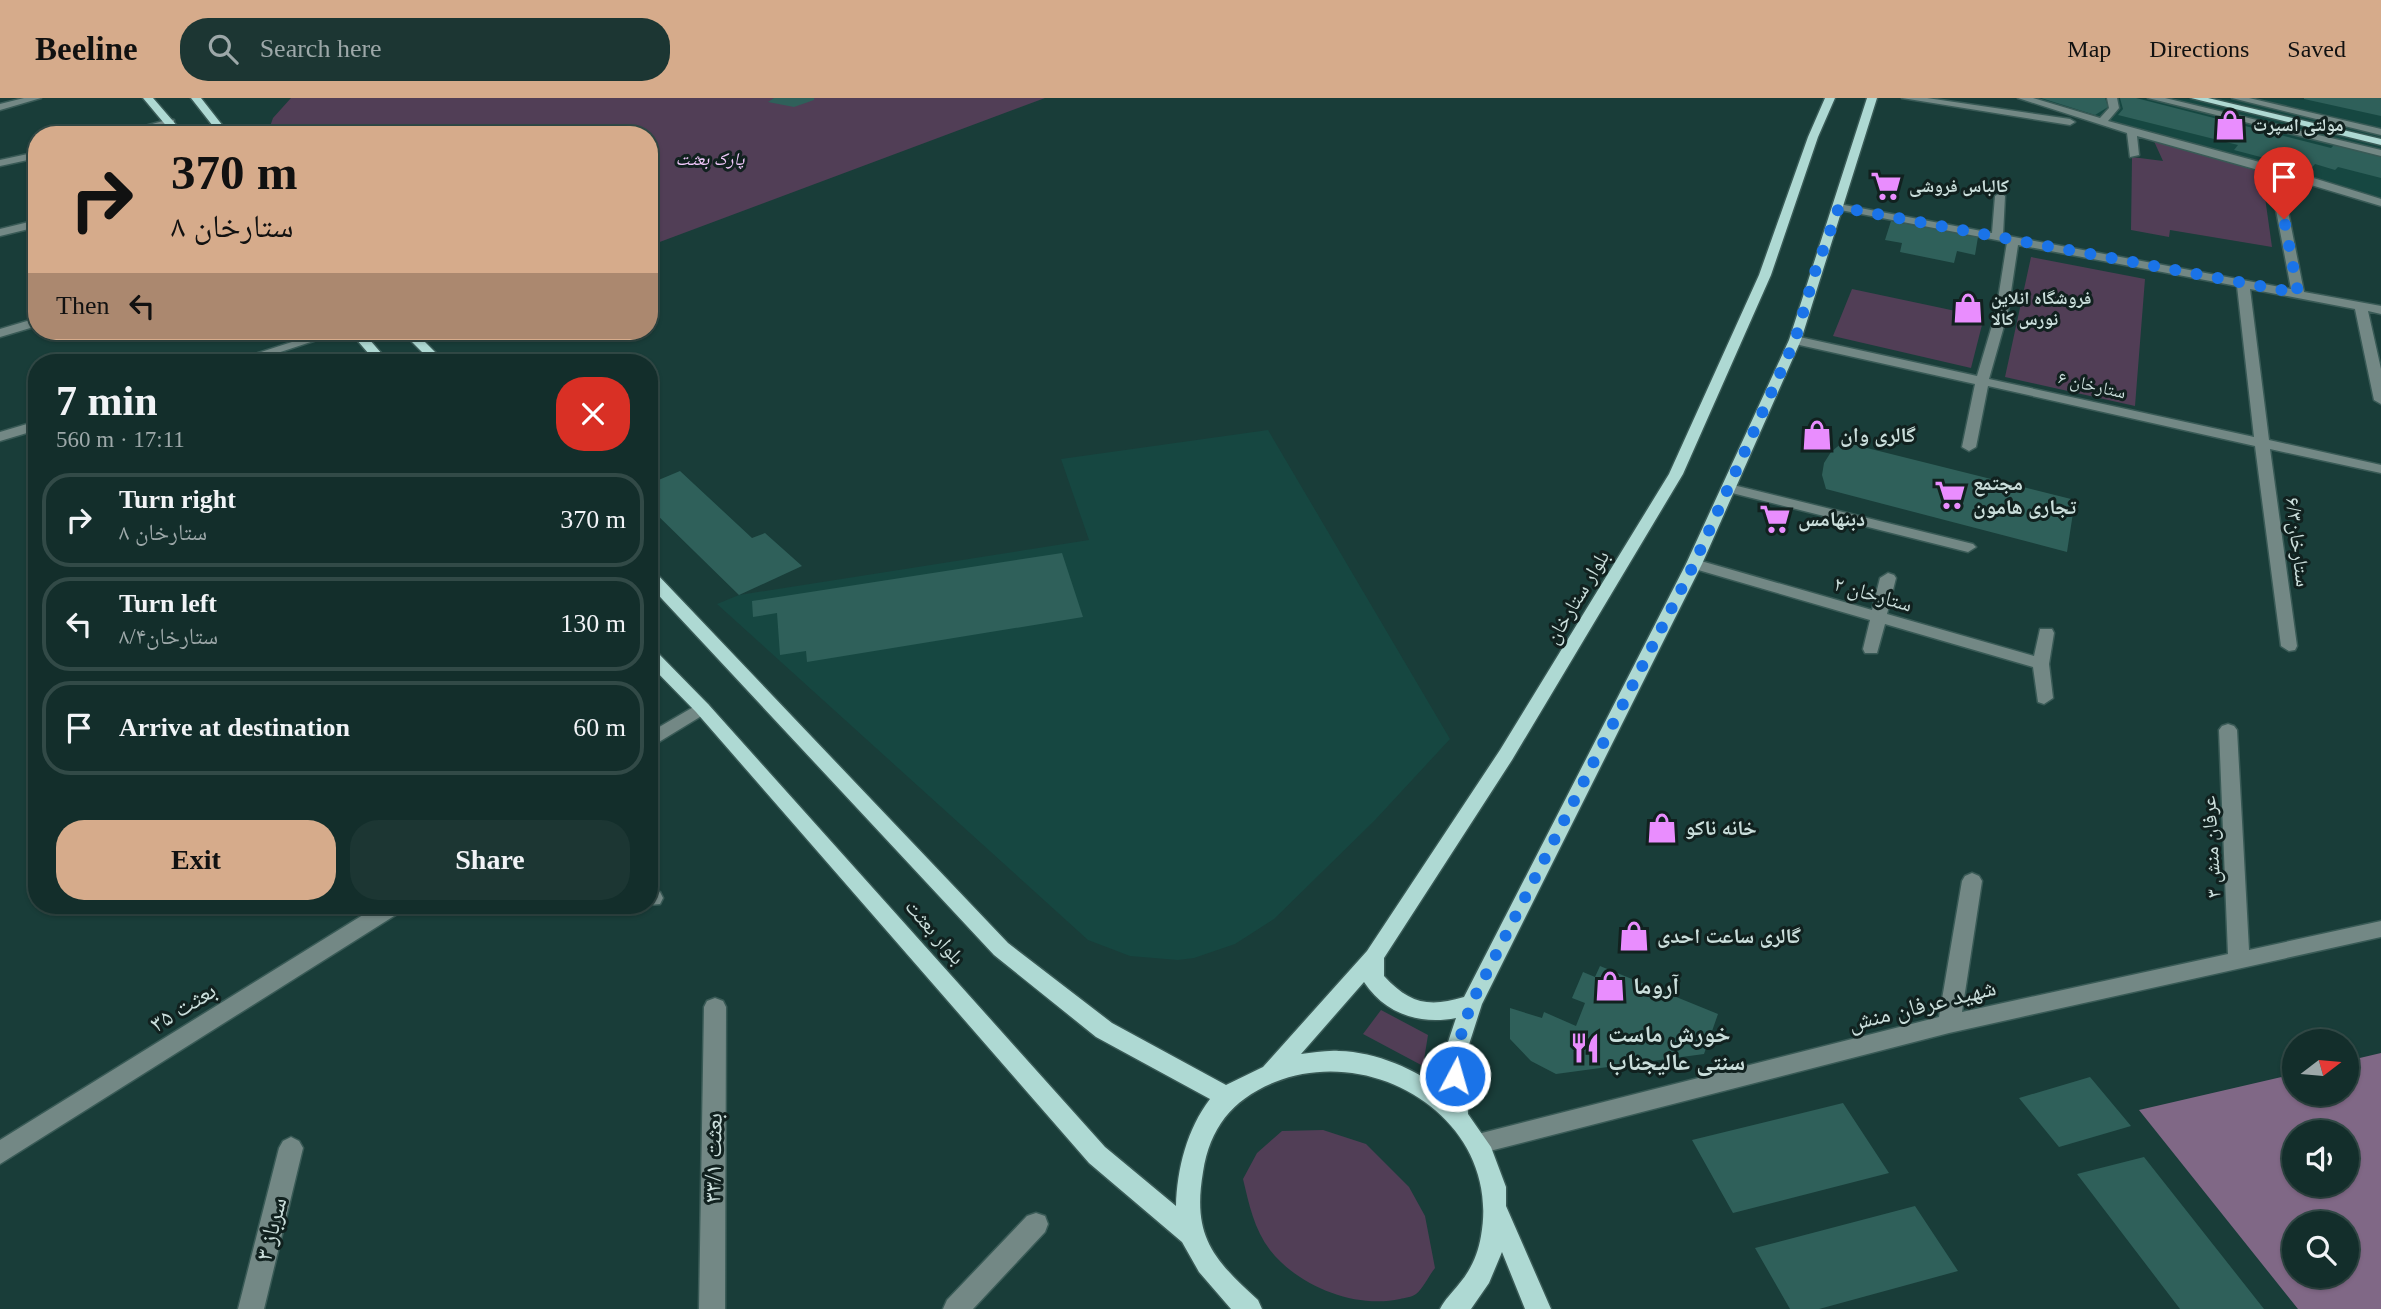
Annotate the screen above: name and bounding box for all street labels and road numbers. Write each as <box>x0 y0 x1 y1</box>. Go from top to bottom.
street label: ستارخان ۶ <box>2056 367 2128 403</box>
street label: ستارخان۶/۳ <box>2281 496 2315 588</box>
street label: بلوار ستارخان <box>1540 546 1614 648</box>
street label: ۲ ستارخان <box>1831 571 1915 617</box>
street label: ۳ عرفان منش <box>2196 795 2227 899</box>
street label: بلوار بعثت <box>900 895 970 969</box>
street label: شهید عرفان منش <box>1845 974 1999 1037</box>
street label: ۳۵ بعثت <box>145 977 221 1038</box>
street label: ۳۳/۱ بعثت <box>699 1113 728 1203</box>
street label: ۳ سرباز <box>251 1195 292 1263</box>

